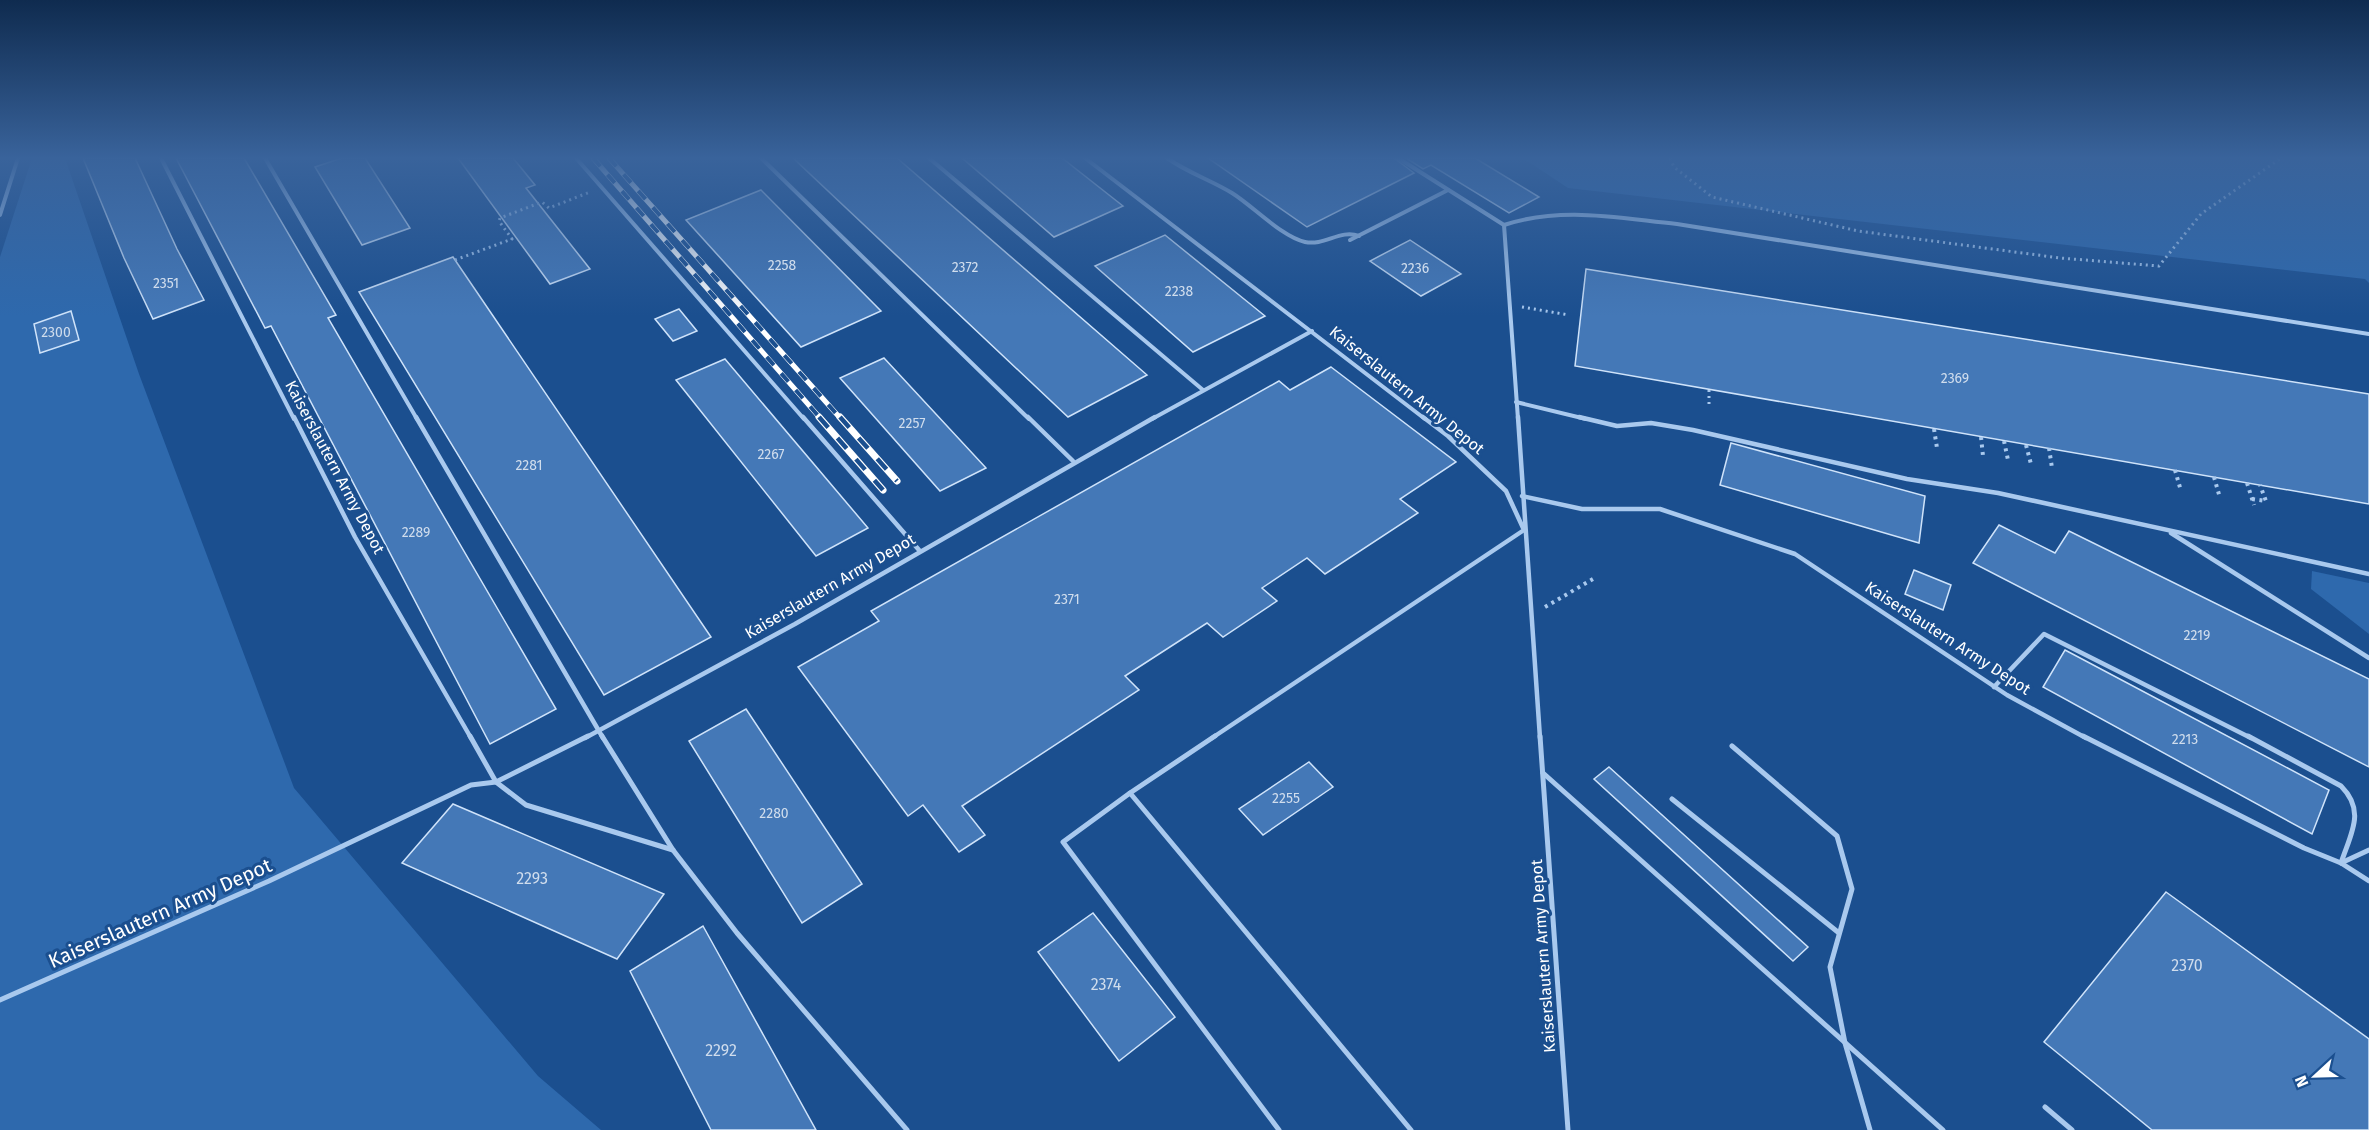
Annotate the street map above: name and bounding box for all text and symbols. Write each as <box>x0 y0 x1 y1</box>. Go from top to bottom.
house number: 2258 <box>768 257 797 274</box>
house number: 2372 <box>952 259 978 276</box>
house number: 2236 <box>1401 260 1429 277</box>
house number: 2351 <box>153 275 179 292</box>
house number: 2238 <box>1165 283 1194 300</box>
street label: Kaiserslautern Army Depot <box>1326 322 1488 458</box>
house number: 2300 <box>41 324 71 341</box>
house number: 2369 <box>1941 370 1969 387</box>
street label: Kaiserslautern Army Depot <box>281 377 389 557</box>
house number: 2257 <box>899 415 925 432</box>
house number: 2267 <box>757 446 785 463</box>
house number: 2281 <box>515 457 543 474</box>
house number: 2289 <box>402 524 430 541</box>
street label: Kaiserslautern Army Depot <box>741 529 919 643</box>
street label: Kaiserslautern Army Depot <box>1862 577 2035 699</box>
house number: 2371 <box>1054 591 1080 608</box>
house number: 2219 <box>2184 627 2210 644</box>
house number: 2213 <box>2172 731 2198 748</box>
house number: 2255 <box>1272 790 1300 807</box>
house number: 2280 <box>759 805 789 822</box>
street label: Kaiserslautern Army Depot <box>45 853 276 973</box>
street label: Kaiserslautern Army Depot <box>1527 859 1559 1053</box>
house number: 2293 <box>516 869 548 888</box>
house number: 2370 <box>2171 956 2203 975</box>
house number: 2374 <box>1091 975 1122 994</box>
house number: 2292 <box>705 1041 737 1060</box>
north arrow <box>2285 1046 2345 1106</box>
text: N <box>2291 1073 2312 1090</box>

